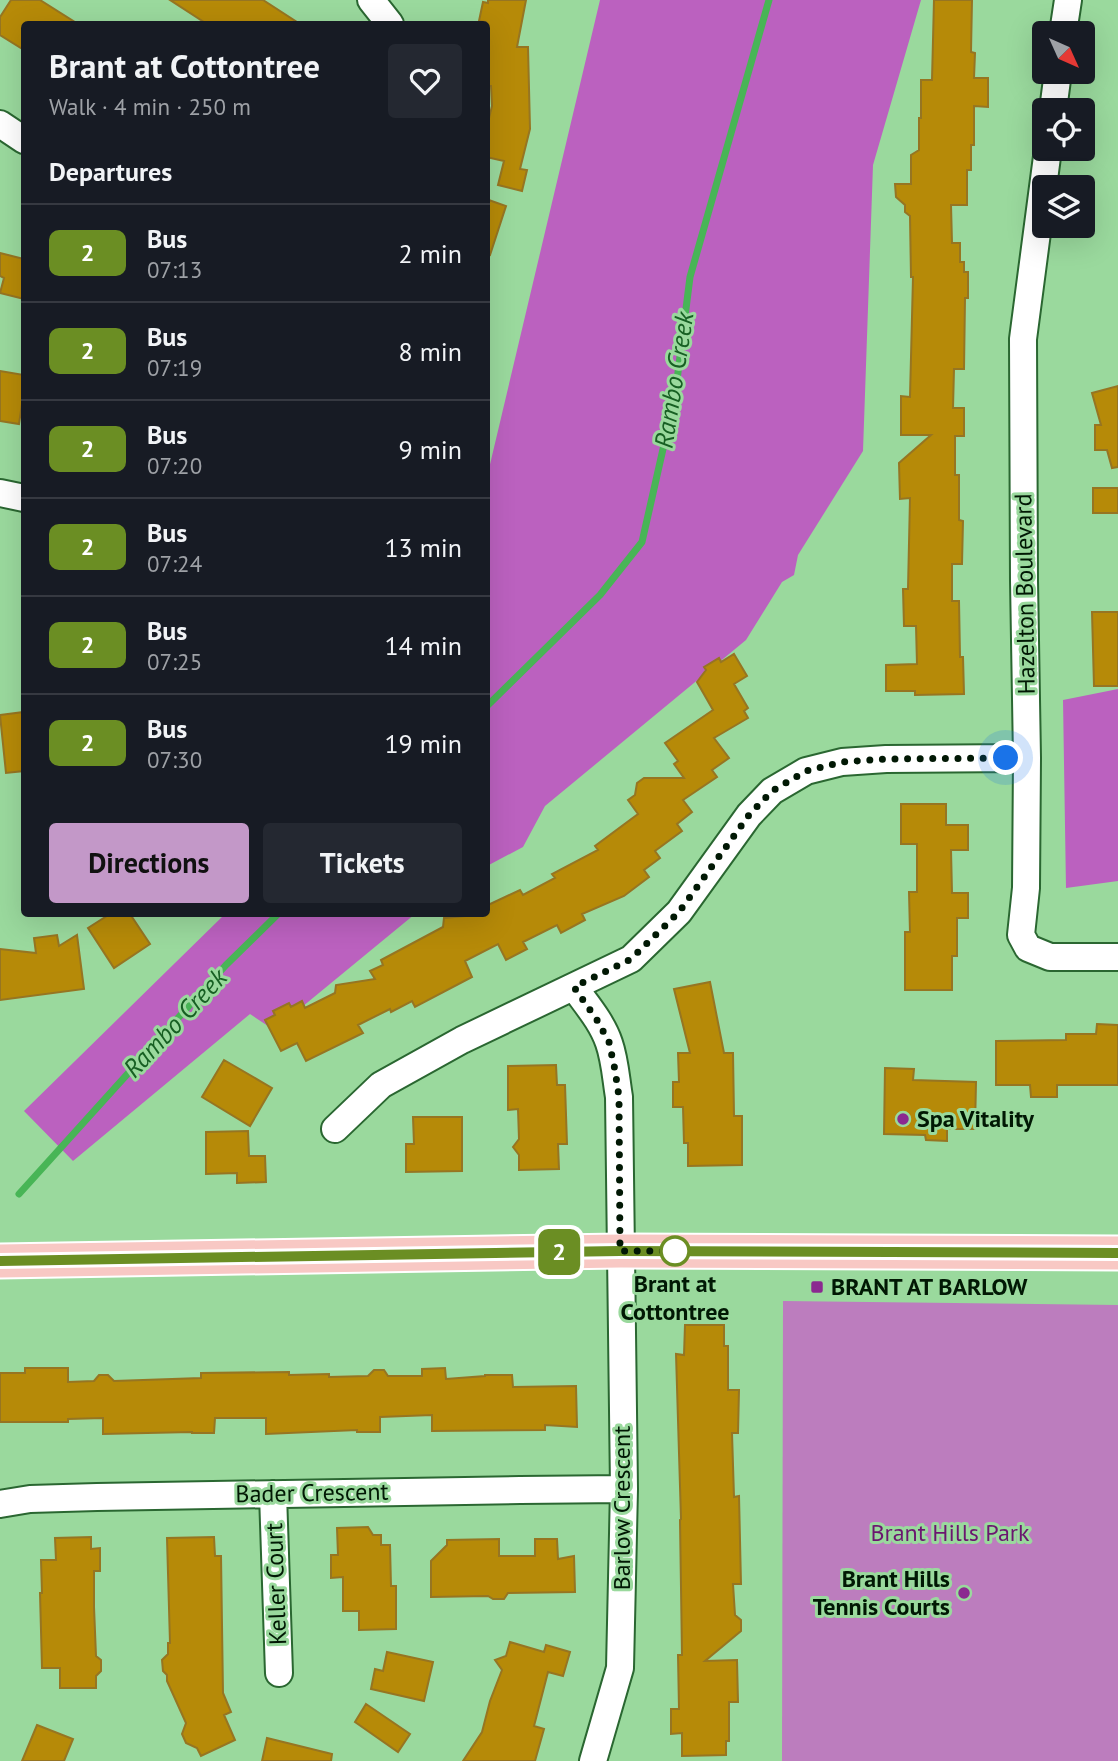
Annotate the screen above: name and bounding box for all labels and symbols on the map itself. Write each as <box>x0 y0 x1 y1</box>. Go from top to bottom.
north arrow <box>1032 21 1096 84</box>
water label: Rambo Creek <box>646 308 701 450</box>
street label: Hazelton Boulevard <box>1007 493 1042 695</box>
your location <box>988 740 1023 775</box>
water label: Rambo Creek <box>116 960 234 1084</box>
place label: Spa Vitality <box>917 1103 1034 1134</box>
marker: Spa Vitality <box>895 1111 911 1127</box>
line badge: 2 <box>536 1229 582 1275</box>
marker: Brant at Cottontree <box>660 1236 690 1266</box>
place label: Brant at Cottontree <box>621 1268 729 1327</box>
place label: BRANT AT BARLOW <box>831 1271 1028 1302</box>
marker: BRANT AT BARLOW <box>809 1279 825 1295</box>
street label: Barlow Crescent <box>606 1426 637 1590</box>
street label: Bader Crescent <box>235 1476 389 1509</box>
park label: Brant Hills Park <box>871 1517 1030 1548</box>
street label: Keller Court <box>258 1522 293 1646</box>
place label: Brant Hills Tennis Courts <box>813 1563 950 1622</box>
marker: Brant Hills Tennis Courts <box>956 1585 972 1601</box>

